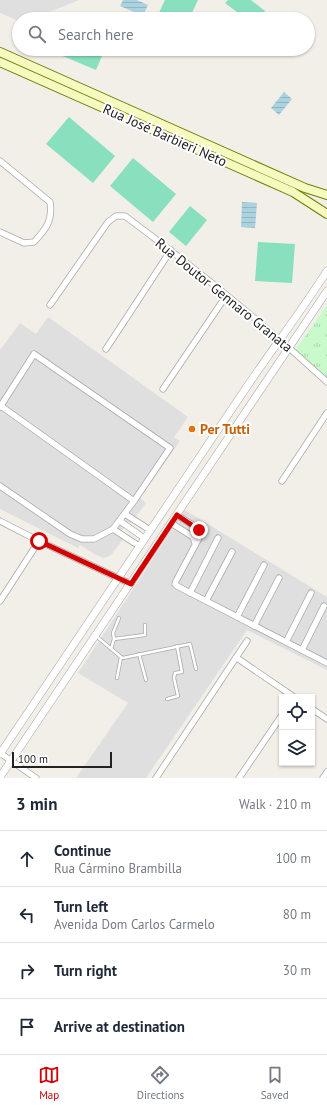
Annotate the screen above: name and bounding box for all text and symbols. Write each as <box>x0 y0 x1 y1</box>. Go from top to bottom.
search box <box>12 12 315 56</box>
icon: search <box>26 23 48 45</box>
text: Search here <box>58 25 134 44</box>
street label: Rua José Barbieri Neto <box>100 100 230 170</box>
street label: Rua Doutor Gennaro Granata <box>152 234 296 356</box>
place label: Per Tutti <box>200 420 250 438</box>
marker: Per Tutti <box>187 424 197 434</box>
route end <box>190 521 208 539</box>
route start <box>30 532 48 550</box>
map controls <box>279 694 315 766</box>
button: locate <box>279 694 315 730</box>
button: layers <box>279 730 315 766</box>
scale bar <box>12 750 112 769</box>
text: 100 m <box>18 752 48 766</box>
text: 3 min <box>16 793 57 815</box>
text: Walk · 210 m <box>239 796 311 813</box>
text: Continue <box>54 841 111 860</box>
icon: ahead <box>16 848 38 870</box>
text: 100 m <box>276 850 311 867</box>
text: Rua Cármino Brambilla <box>54 860 182 877</box>
text: Turn left <box>54 897 108 916</box>
icon: left <box>16 904 38 926</box>
text: 80 m <box>283 906 311 923</box>
text: Avenida Dom Carlos Carmelo <box>54 916 215 933</box>
icon: right <box>16 960 38 982</box>
text: Turn right <box>54 961 117 980</box>
text: 30 m <box>283 962 311 979</box>
icon: arrive <box>16 1016 38 1038</box>
text: Arrive at destination <box>54 1017 185 1036</box>
tab: Map <box>38 1064 60 1102</box>
tab: Directions <box>137 1064 184 1102</box>
tab: Saved <box>261 1064 289 1102</box>

